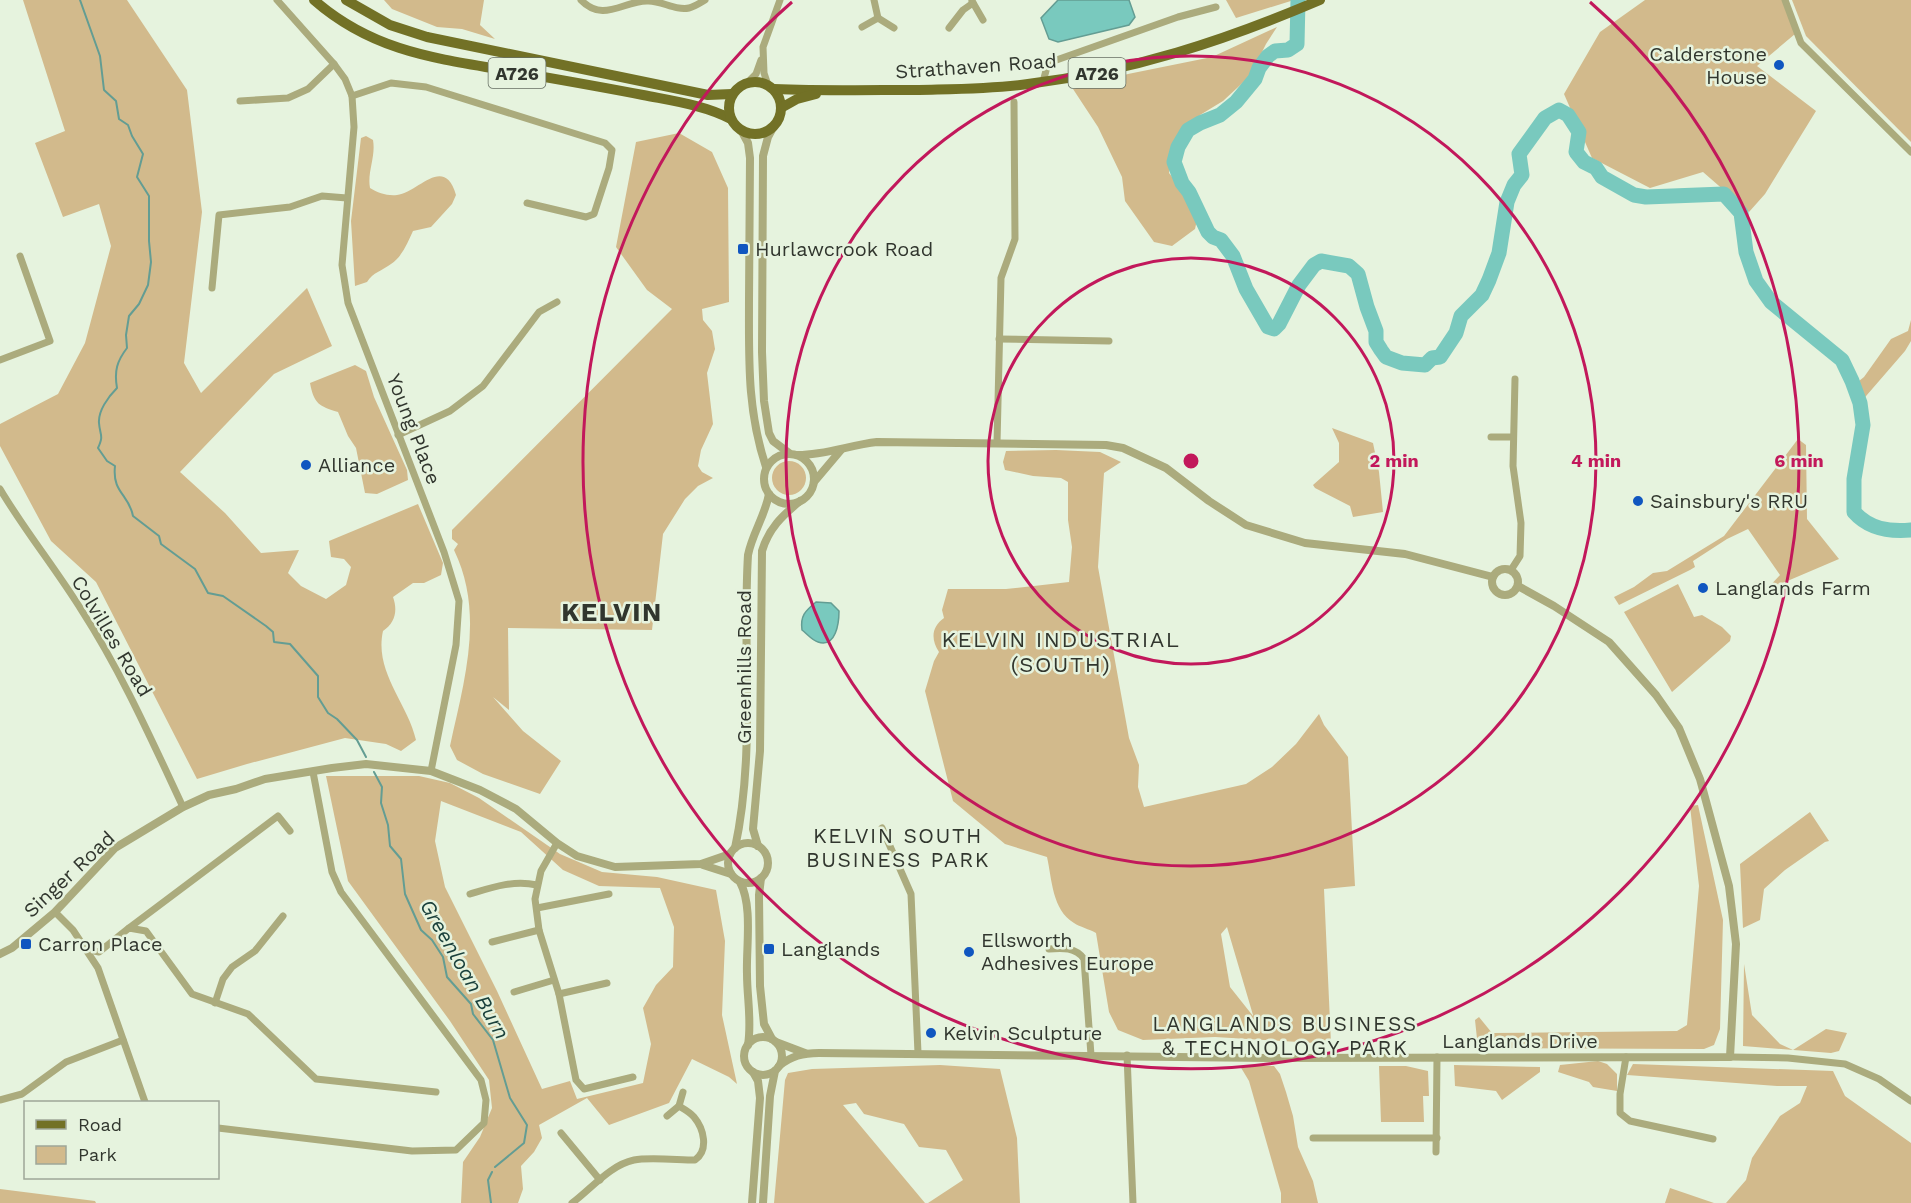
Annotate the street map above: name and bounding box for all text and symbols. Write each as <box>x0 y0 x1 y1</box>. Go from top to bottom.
place label: Calderstone House <box>1649 42 1767 89</box>
street label: Strathaven Road <box>895 48 1057 84</box>
road number: A726 <box>488 58 546 88</box>
road number: A726 <box>1068 58 1126 88</box>
marker: Calderstone House <box>1772 58 1786 72</box>
place label: Hurlawcrook Road <box>755 237 933 261</box>
marker: Hurlawcrook Road <box>736 242 750 256</box>
street label: Young Place <box>382 370 446 488</box>
text: 2 min <box>1369 450 1419 471</box>
text: 4 min <box>1571 450 1621 471</box>
text: 6 min <box>1774 450 1824 471</box>
centre of rings <box>1181 451 1201 471</box>
place label: Alliance <box>318 453 395 477</box>
marker: Alliance <box>299 458 313 472</box>
place label: Sainsbury's RRU <box>1650 489 1808 513</box>
marker: Sainsbury's RRU <box>1631 494 1645 508</box>
street label: Colvilles Road <box>66 571 158 701</box>
place label: Langlands Farm <box>1715 576 1871 600</box>
marker: Langlands Farm <box>1696 581 1710 595</box>
street label: Greenhills Road <box>732 590 756 744</box>
district label: KELVIN <box>561 597 663 627</box>
district label: KELVIN INDUSTRIAL (SOUTH) <box>942 627 1180 677</box>
district label: KELVIN SOUTH BUSINESS PARK <box>806 823 990 872</box>
street label: Singer Road <box>18 826 120 922</box>
water label: Greenloan Burn <box>415 895 515 1043</box>
place label: Ellsworth Adhesives Europe <box>981 928 1154 975</box>
place label: Carron Place <box>38 932 163 956</box>
marker: Carron Place <box>19 937 33 951</box>
place label: Langlands <box>781 937 880 961</box>
marker: Langlands <box>762 942 776 956</box>
marker: Ellsworth Adhesives Europe <box>962 945 976 959</box>
district label: LANGLANDS BUSINESS & TECHNOLOGY PARK <box>1152 1011 1418 1060</box>
place label: Kelvin Sculpture <box>943 1021 1102 1045</box>
marker: Kelvin Sculpture <box>924 1026 938 1040</box>
street label: Langlands Drive <box>1442 1029 1598 1053</box>
legend <box>24 1101 219 1179</box>
text: Road <box>78 1114 122 1135</box>
text: Park <box>78 1144 117 1165</box>

